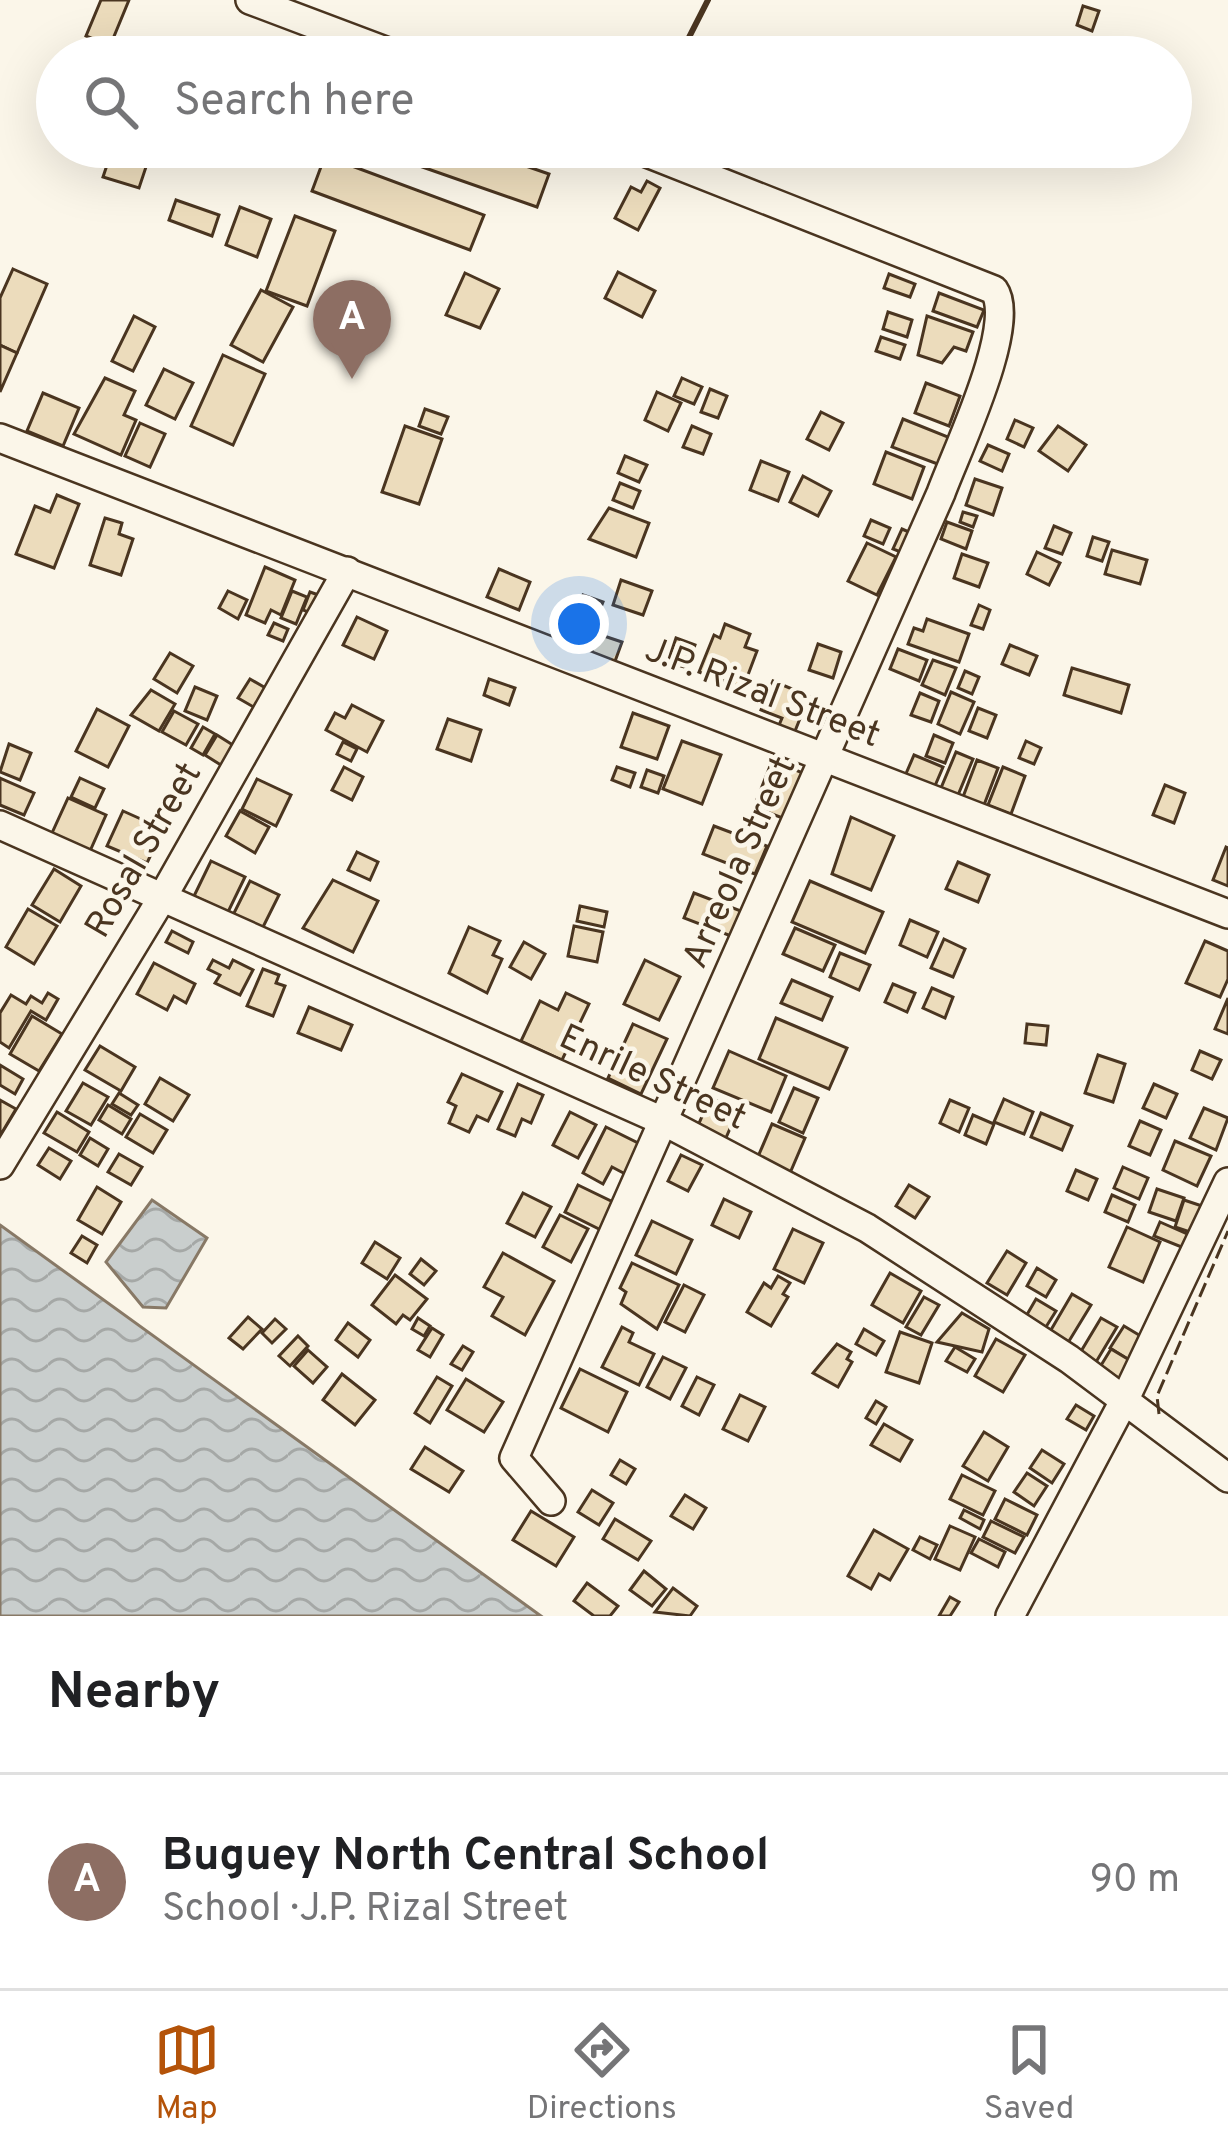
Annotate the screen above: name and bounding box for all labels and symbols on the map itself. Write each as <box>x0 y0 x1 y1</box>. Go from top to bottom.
pin: A <box>313 280 391 379</box>
your location <box>549 594 609 654</box>
street label: J.P. Rizal Street <box>638 628 886 760</box>
street label: Arreola Street <box>674 750 808 976</box>
street label: Rosal Street <box>76 755 214 947</box>
street label: Enrile Street <box>551 1016 753 1142</box>

